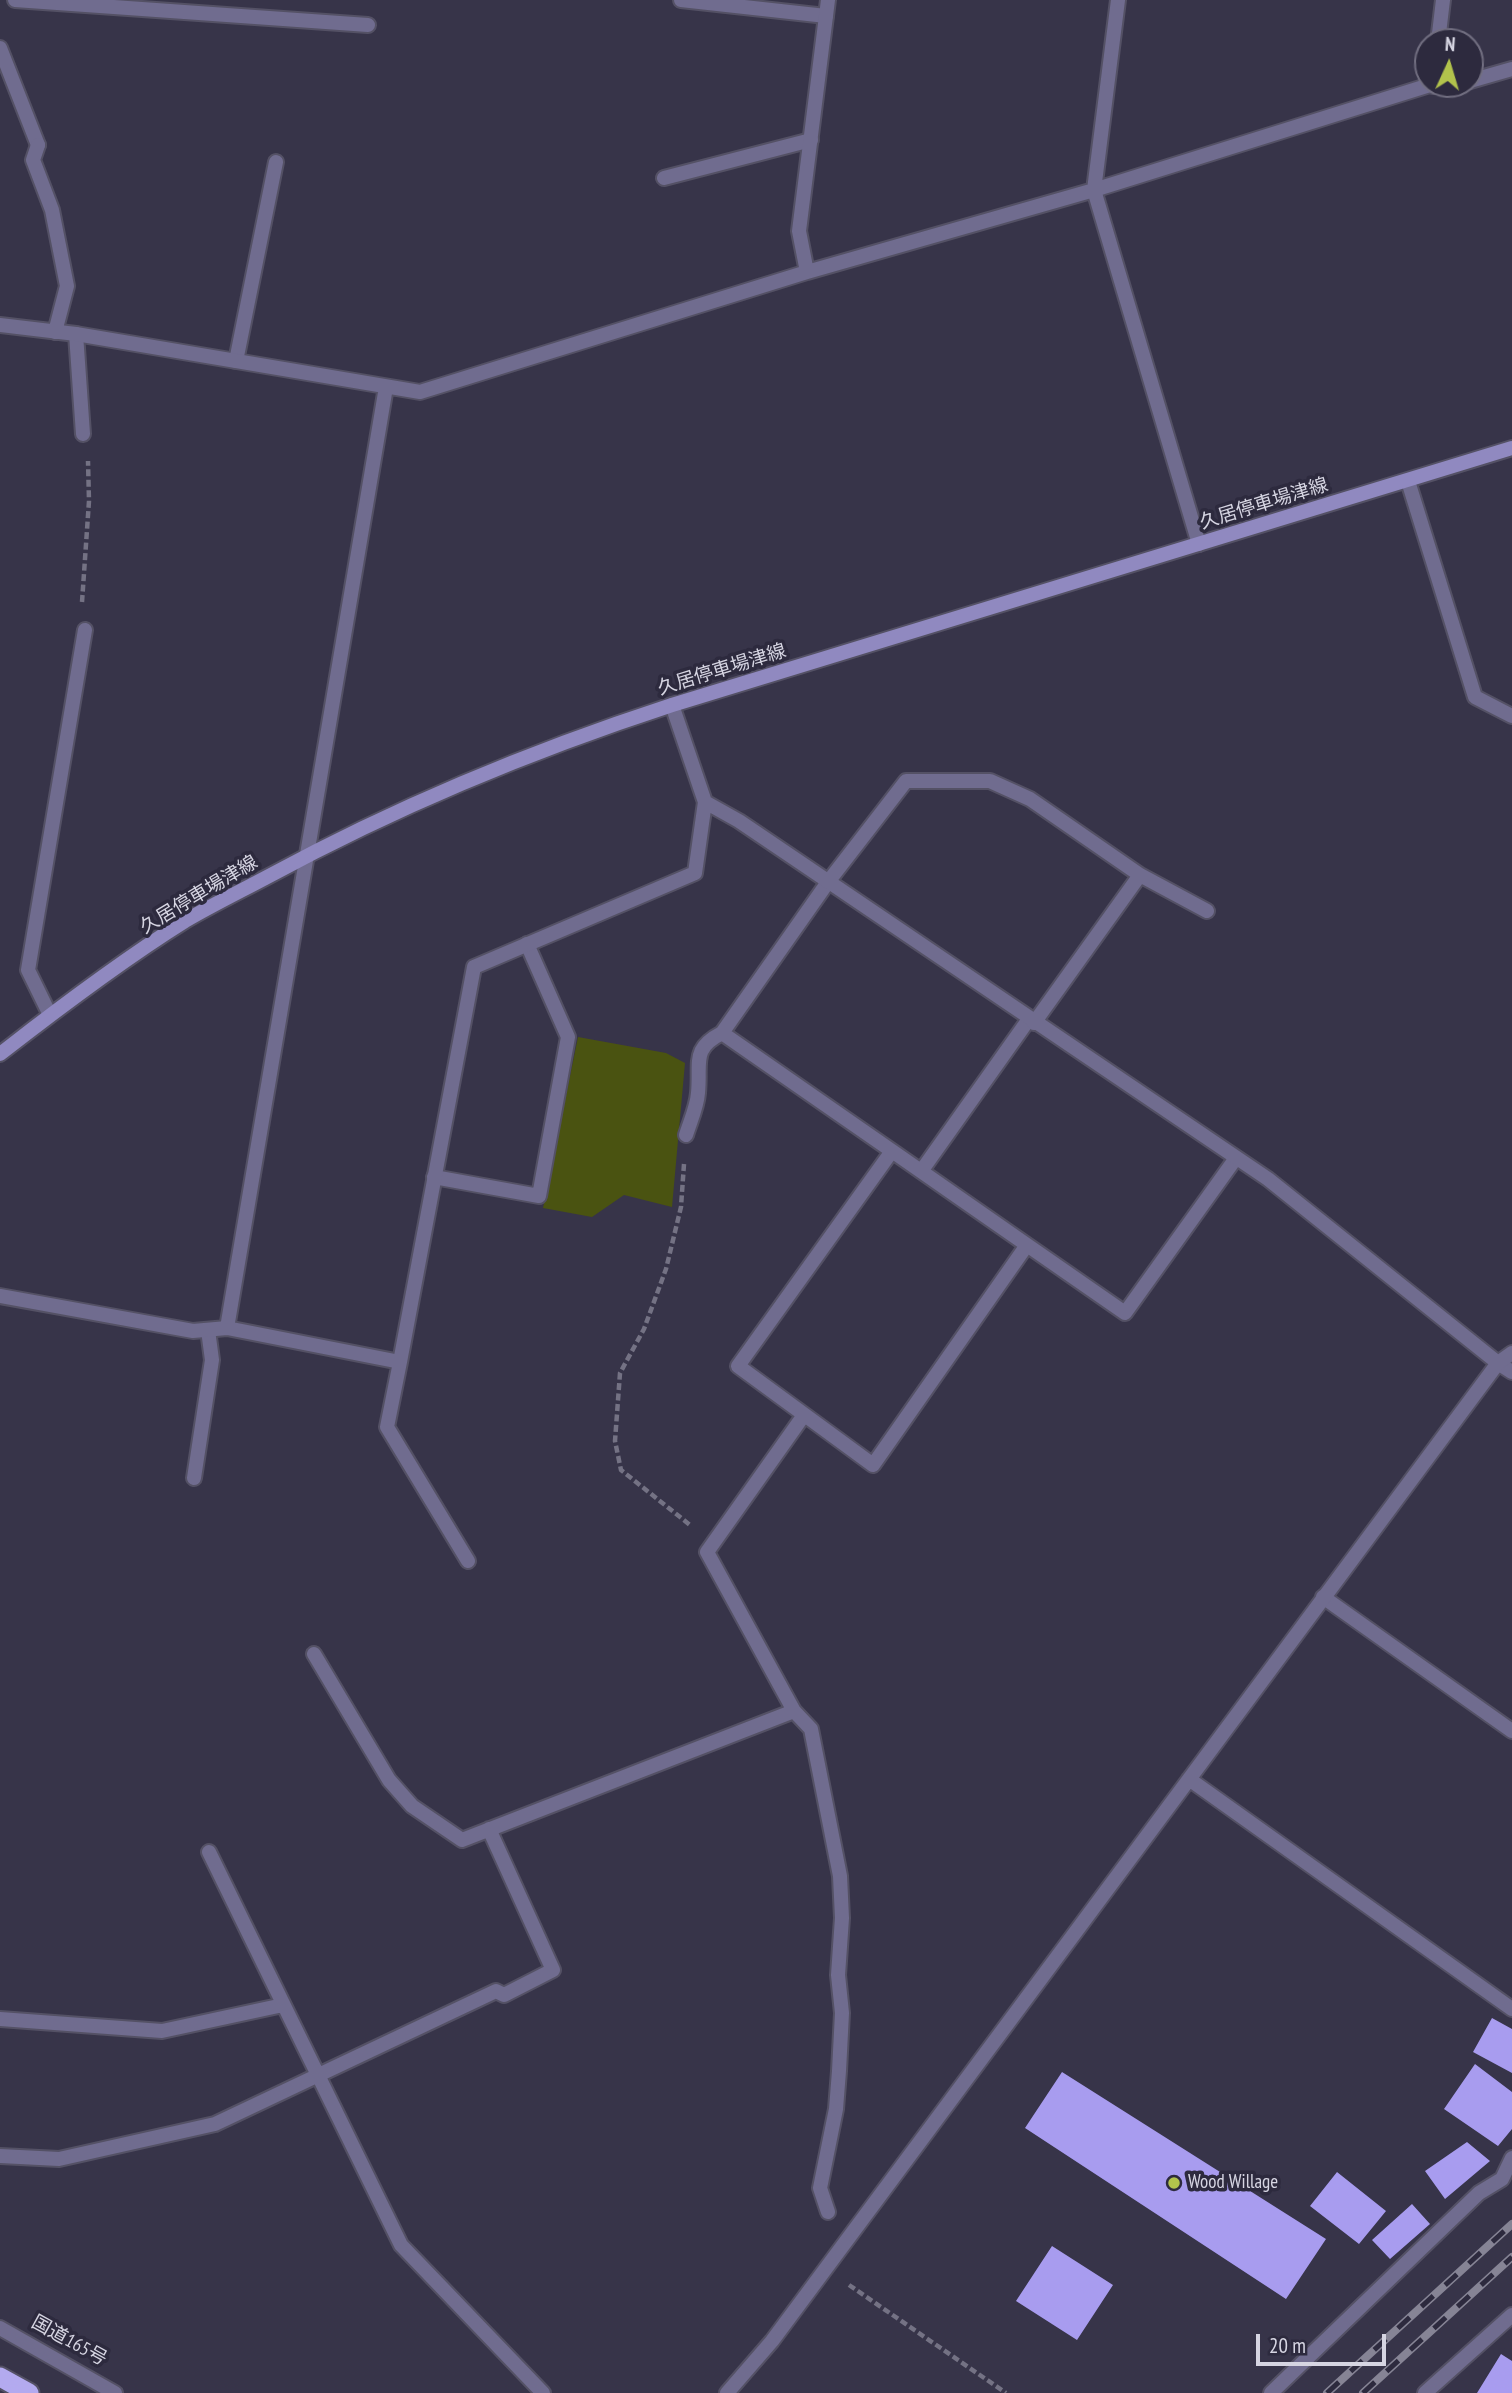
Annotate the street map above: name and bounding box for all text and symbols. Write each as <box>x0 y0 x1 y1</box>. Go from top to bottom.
north arrow <box>1414 28 1484 98</box>
text: N <box>1444 32 1456 56</box>
street label: 久居停車場津線 <box>1197 474 1331 534</box>
street label: 久居停車場津線 <box>655 640 789 700</box>
street label: 久居停車場津線 <box>136 851 262 939</box>
place label: Wood Willage <box>1188 2172 1278 2194</box>
marker: Wood Willage <box>1166 2175 1182 2191</box>
street label: 国道165号 <box>27 2311 111 2371</box>
scale bar <box>1260 2320 1390 2364</box>
text: 20 m <box>1269 2332 1306 2359</box>

